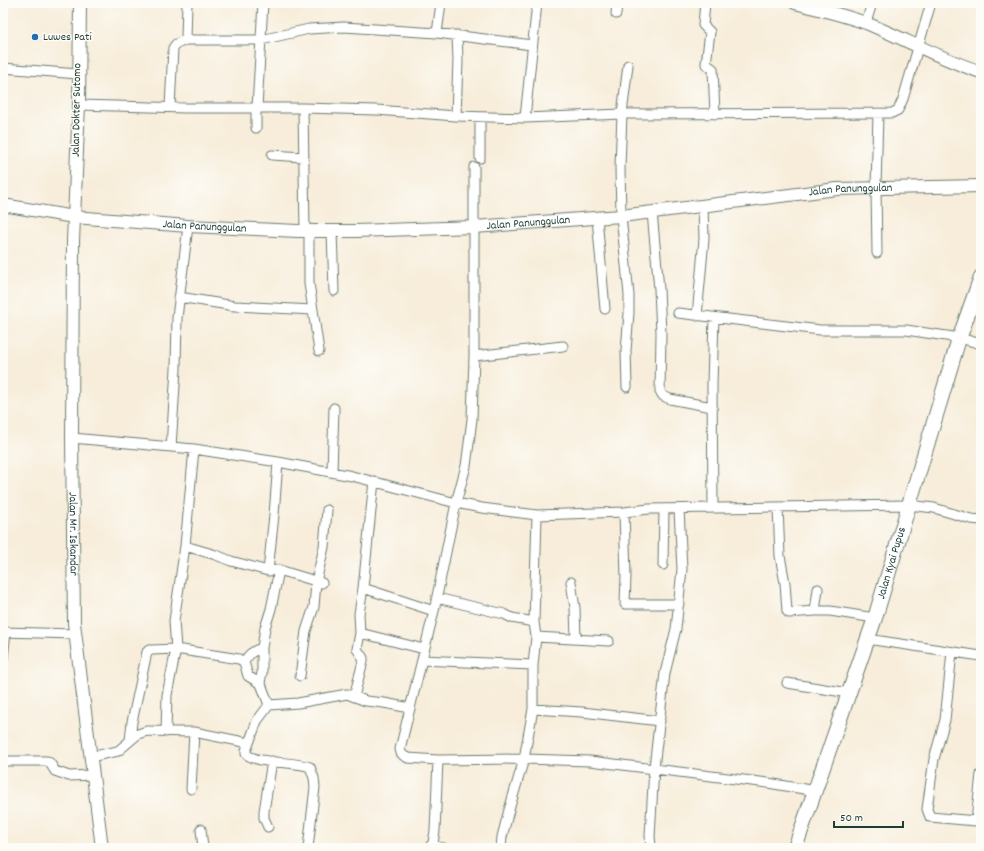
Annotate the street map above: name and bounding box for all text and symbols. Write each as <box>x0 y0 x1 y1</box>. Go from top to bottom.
place label: Luwes Pati <box>43 29 92 46</box>
marker: Luwes Pati <box>30 32 40 42</box>
street label: Jalan Dokter Sutomo <box>68 63 86 157</box>
street label: Jalan Panunggulan <box>808 179 893 201</box>
street label: Jalan Panunggulan <box>486 211 571 235</box>
street label: Jalan Panunggulan <box>162 216 247 237</box>
street label: Jalan Mr. Iskandar <box>64 492 82 576</box>
street label: Jalan Kyai Pupus <box>873 525 910 601</box>
scale bar <box>834 803 903 829</box>
text: 50 m <box>840 810 863 827</box>

